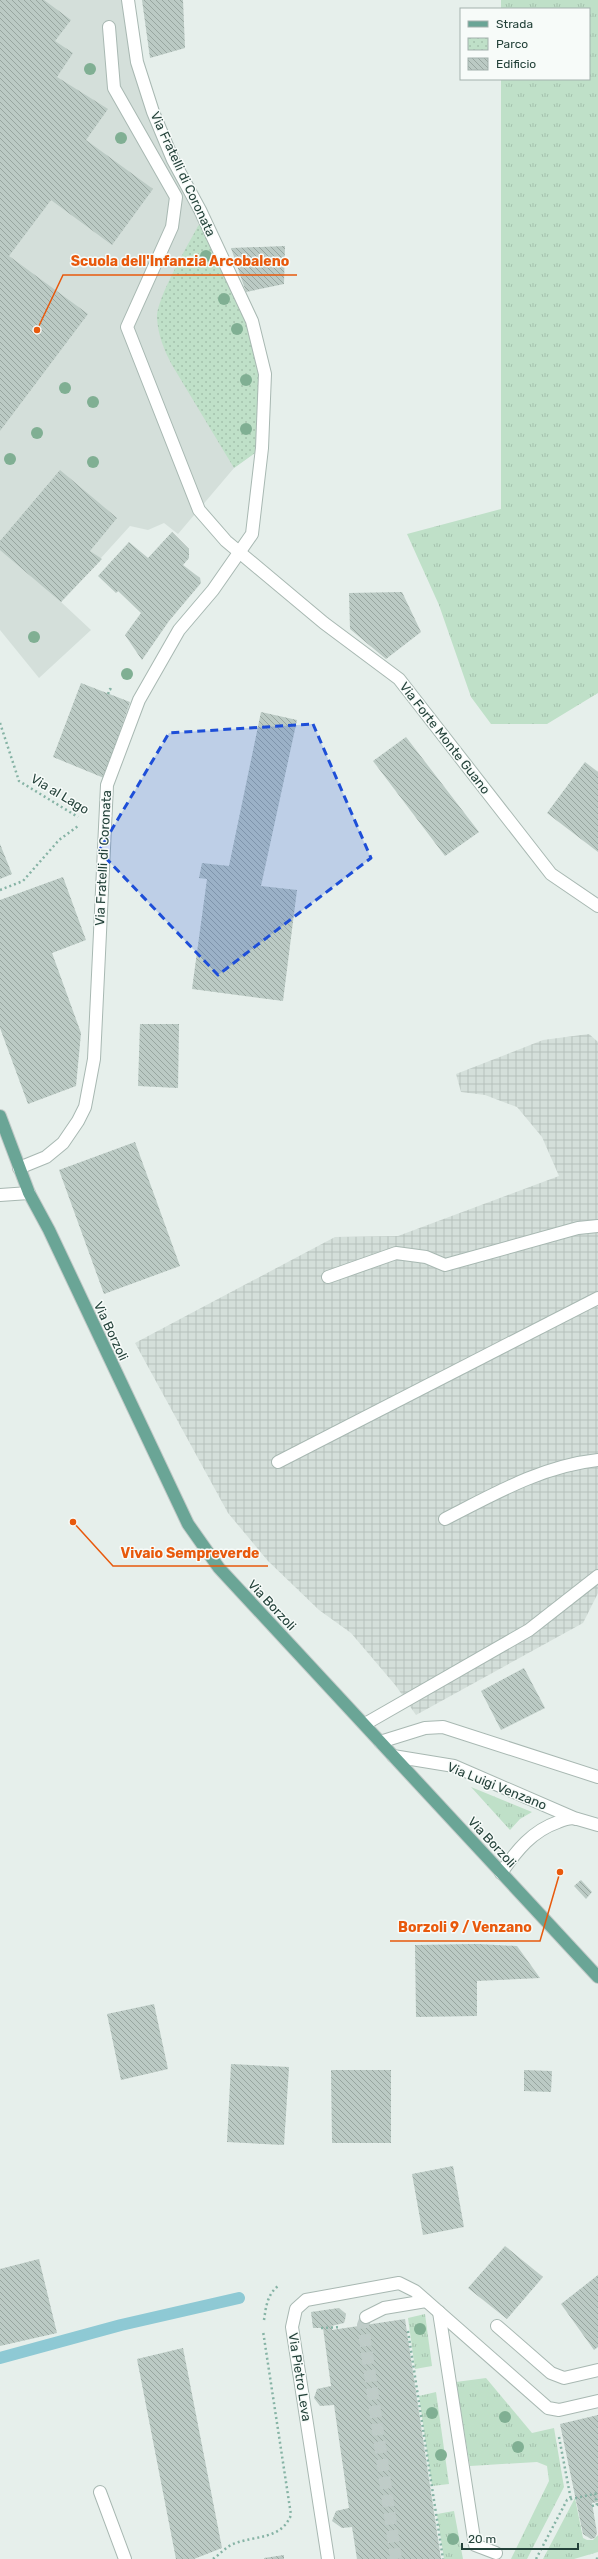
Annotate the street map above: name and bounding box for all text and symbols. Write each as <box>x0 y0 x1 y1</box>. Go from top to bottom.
legend <box>460 8 590 80</box>
text: Strada <box>496 17 533 31</box>
text: Parco <box>496 37 528 51</box>
text: Edificio <box>496 57 536 71</box>
street label: Via Fratelli di Coronata <box>147 109 219 239</box>
callout: Scuola dell'Infanzia Arcobaleno <box>63 249 297 275</box>
text: Scuola dell'Infanzia Arcobaleno <box>71 253 289 270</box>
street label: Via Forte Monte Guano <box>397 679 493 797</box>
street label: Via al Lago <box>28 771 92 818</box>
street label: Via Fratelli di Coronata <box>92 790 114 926</box>
street label: Via Borzoli <box>91 1299 131 1363</box>
callout: Vivaio Sempreverde <box>113 1540 268 1566</box>
text: Vivaio Sempreverde <box>121 1545 259 1562</box>
street label: Via Borzoli <box>245 1577 299 1633</box>
street label: Via Luigi Venzano <box>445 1759 549 1814</box>
street label: Via Borzoli <box>465 1814 519 1870</box>
callout: Borzoli 9 / Venzano <box>390 1915 540 1941</box>
text: Borzoli 9 / Venzano <box>398 1919 532 1936</box>
street label: Via Pietro Leva <box>286 2332 314 2422</box>
scale bar <box>462 2525 578 2551</box>
text: 20 m <box>468 2532 496 2546</box>

